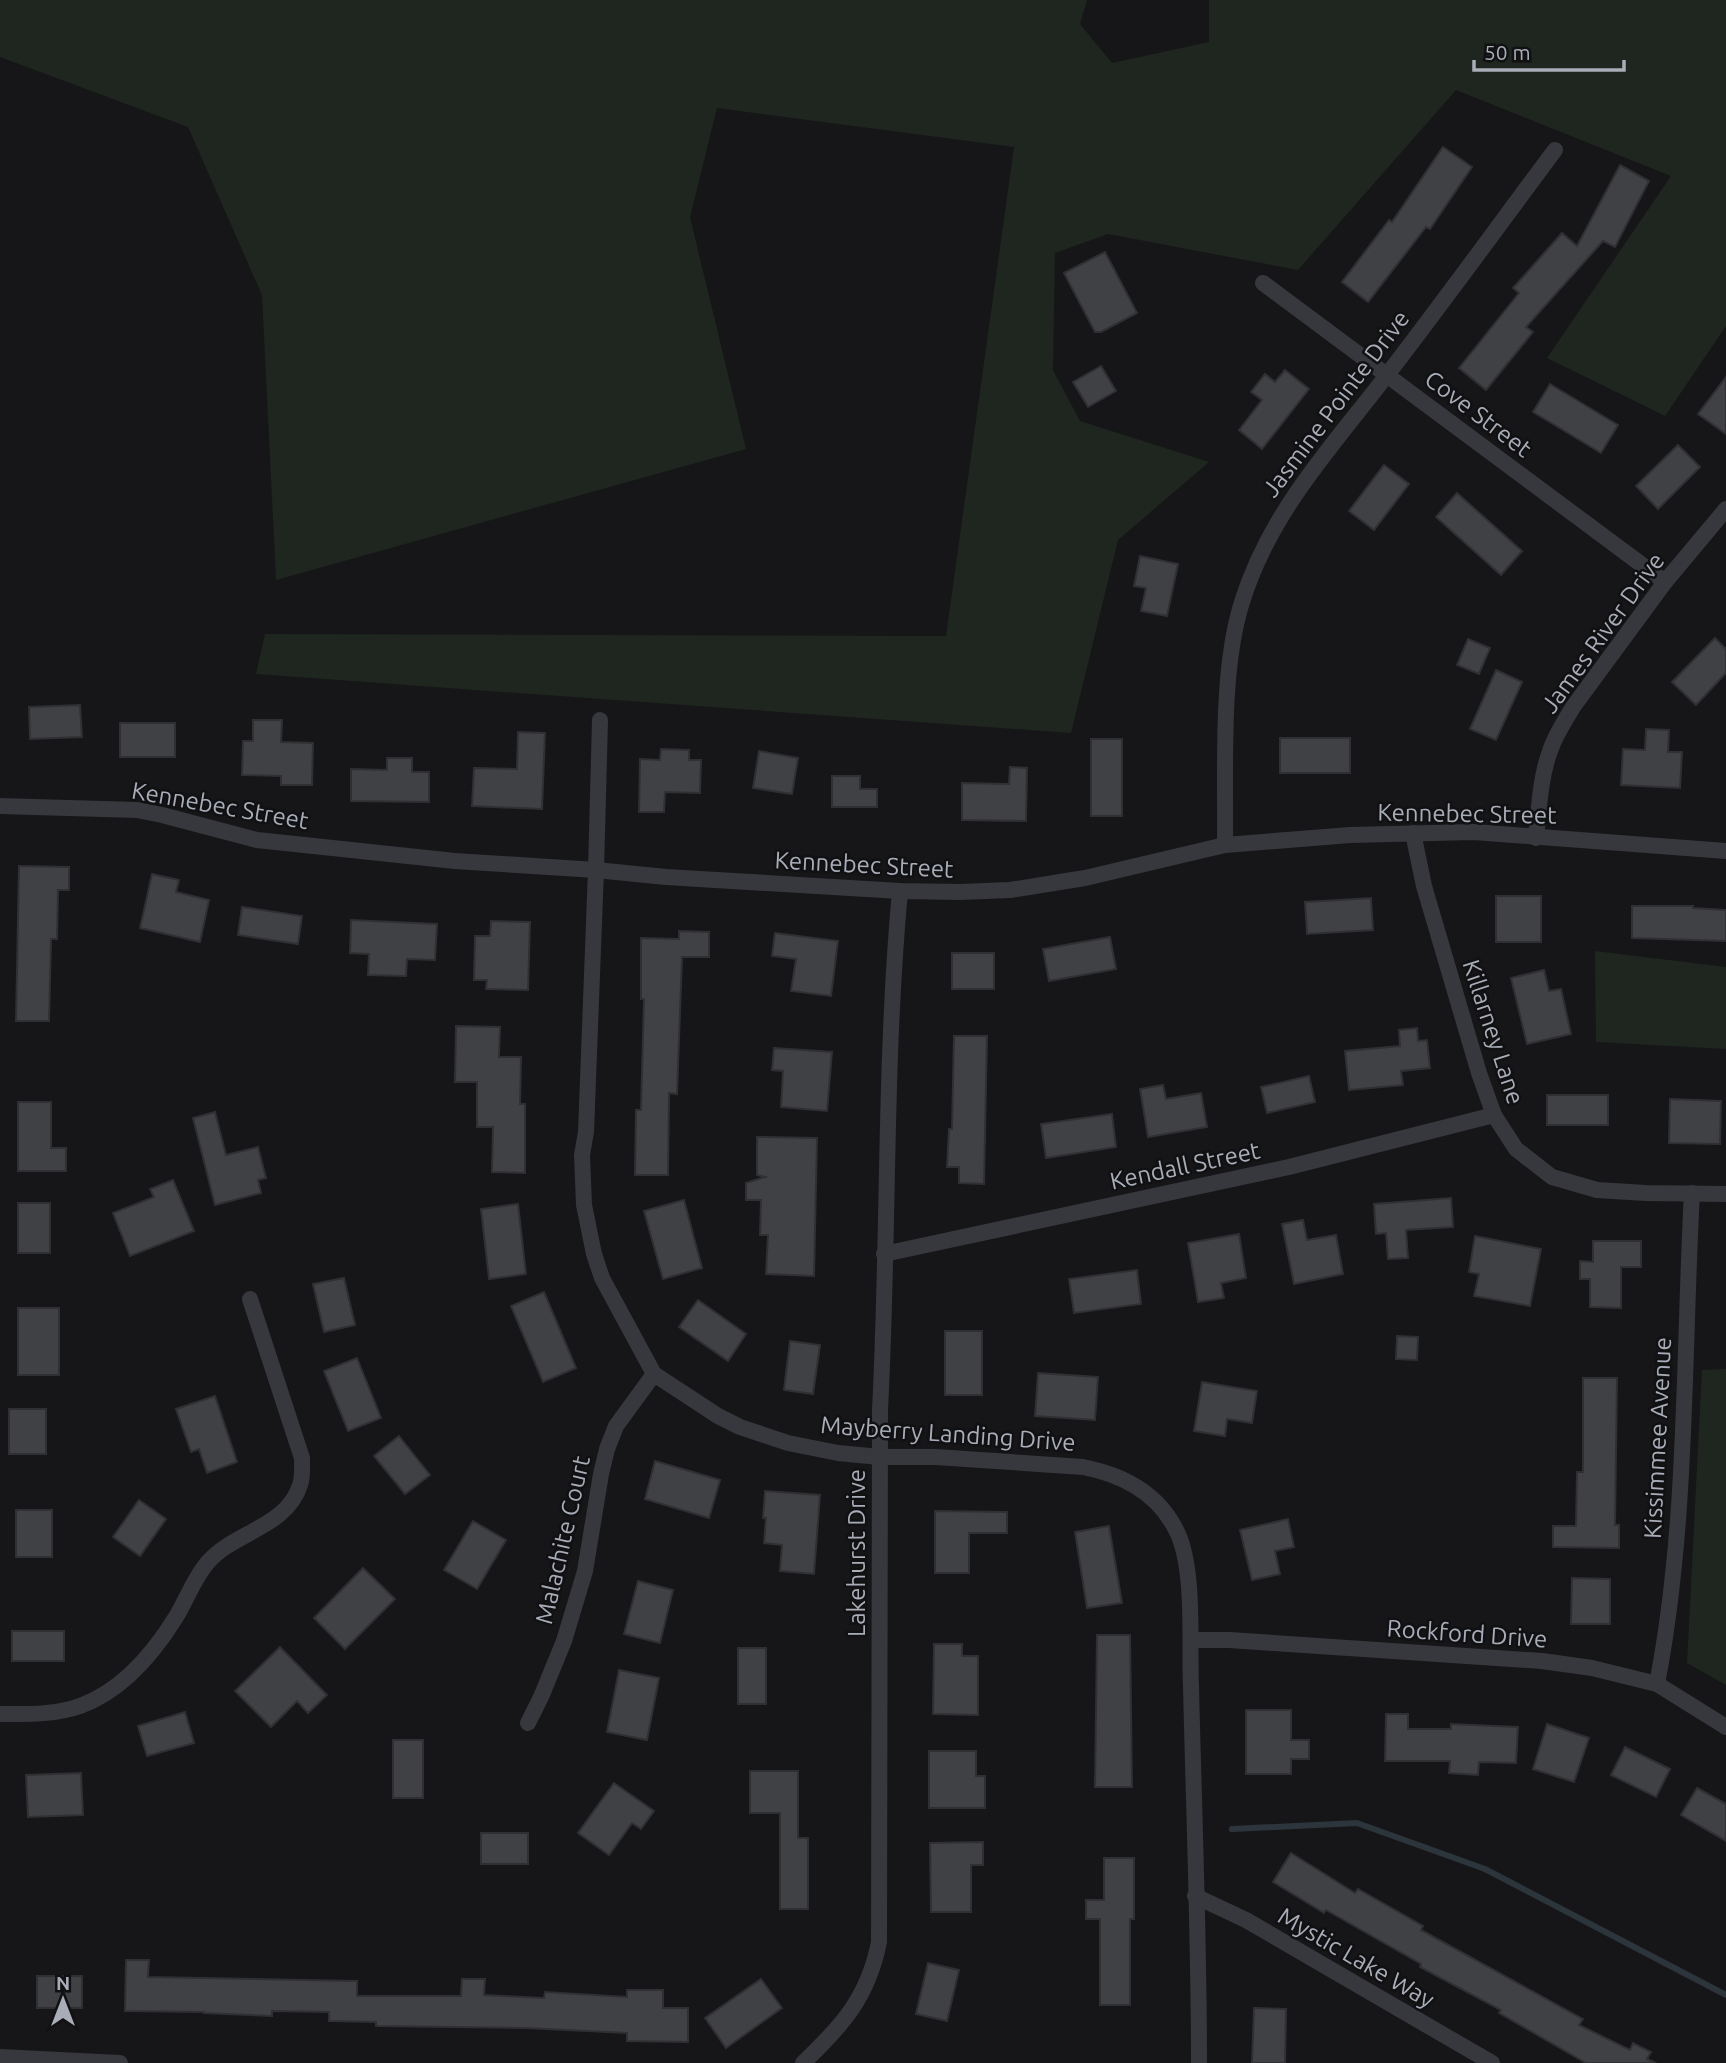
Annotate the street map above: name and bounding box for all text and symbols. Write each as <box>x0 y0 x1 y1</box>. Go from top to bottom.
scale bar <box>1474 28 1624 72</box>
text: 50 m <box>1484 40 1531 64</box>
street label: Jasmine Pointe Drive <box>1257 305 1414 502</box>
street label: Cove Street <box>1420 365 1537 463</box>
street label: James River Drive <box>1536 548 1670 718</box>
street label: Kennebec Street <box>130 777 311 834</box>
street label: Kennebec Street <box>1377 798 1557 829</box>
street label: Kennebec Street <box>774 846 955 883</box>
street label: Killarney Lane <box>1457 956 1530 1108</box>
street label: Kendall Street <box>1107 1136 1263 1195</box>
street label: Kissimmee Avenue <box>1639 1336 1676 1539</box>
street label: Mayberry Landing Drive <box>820 1411 1077 1456</box>
street label: Malachite Court <box>530 1453 595 1627</box>
street label: Lakehurst Drive <box>843 1469 870 1637</box>
street label: Rockford Drive <box>1386 1614 1548 1653</box>
street label: Mystic Lake Way <box>1274 1902 1439 2013</box>
north arrow <box>28 1965 98 2035</box>
text: N <box>56 1972 70 1994</box>

